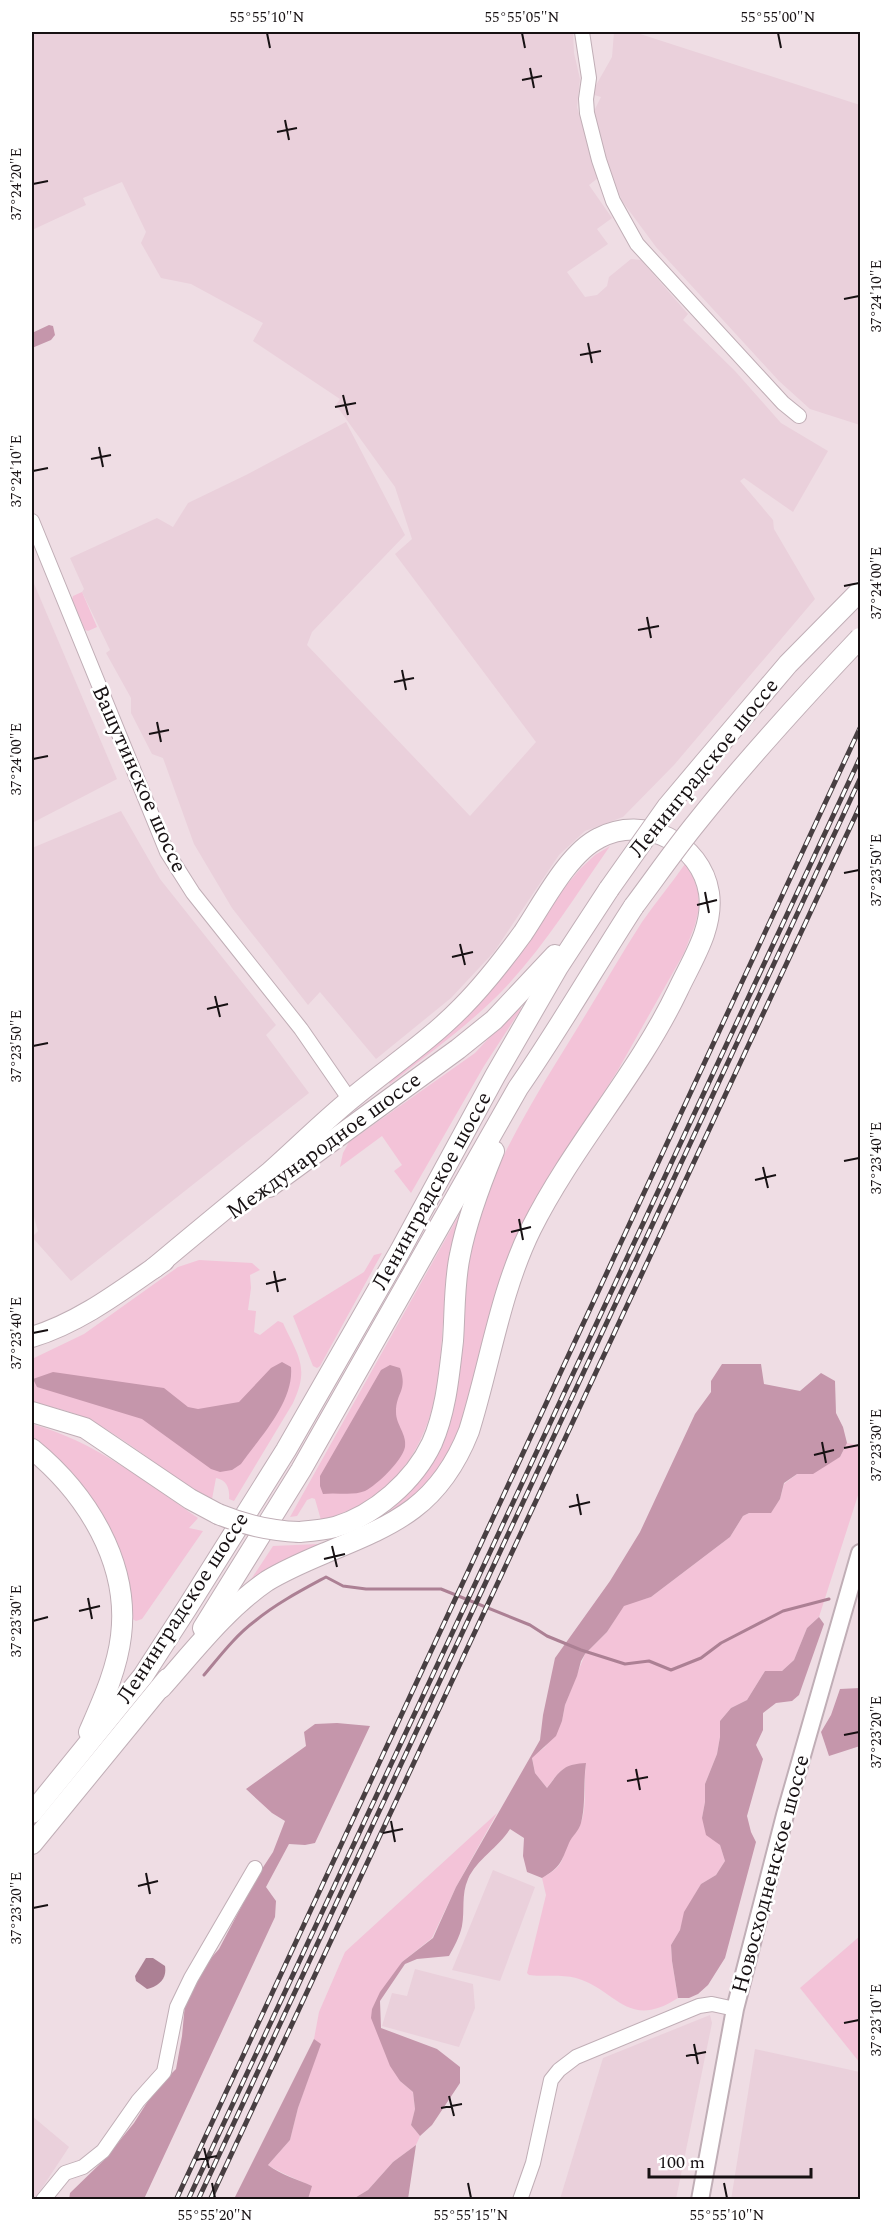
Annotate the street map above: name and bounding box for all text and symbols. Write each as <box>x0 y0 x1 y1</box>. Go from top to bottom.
text: 55°55'10"N <box>230 6 305 29</box>
text: 55°55'05"N <box>485 6 560 29</box>
text: 55°55'00"N <box>741 6 816 29</box>
text: 37°24'20"E <box>5 148 28 220</box>
text: 37°24'10"E <box>865 260 888 332</box>
text: 37°24'10"E <box>5 435 28 507</box>
text: 37°24'00"E <box>865 547 888 619</box>
street label: Ленинградское шоссе <box>621 671 787 865</box>
street label: Вашутинское шоссе <box>83 680 195 878</box>
text: 37°24'00"E <box>5 723 28 795</box>
text: 37°23'50"E <box>865 834 888 906</box>
text: 37°23'50"E <box>5 1010 28 1082</box>
street label: Международное шоссе <box>220 1064 428 1228</box>
street label: Ленинградское шоссе <box>364 1086 500 1296</box>
text: 37°23'40"E <box>865 1122 888 1194</box>
text: 37°23'40"E <box>5 1297 28 1369</box>
text: 37°23'30"E <box>865 1409 888 1481</box>
street label: Ленинградское шоссе <box>108 1506 258 1710</box>
text: 37°23'30"E <box>5 1585 28 1657</box>
text: 37°23'20"E <box>865 1696 888 1768</box>
street label: Новосходненское шоссе <box>723 1751 819 1997</box>
text: 37°23'20"E <box>5 1872 28 1944</box>
text: 37°23'10"E <box>865 1984 888 2056</box>
scale bar <box>649 2141 811 2179</box>
text: 100 m <box>658 2149 705 2176</box>
text: 55°55'20"N <box>178 2204 253 2227</box>
text: 55°55'15"N <box>434 2204 509 2227</box>
text: 55°55'10"N <box>690 2204 765 2227</box>

